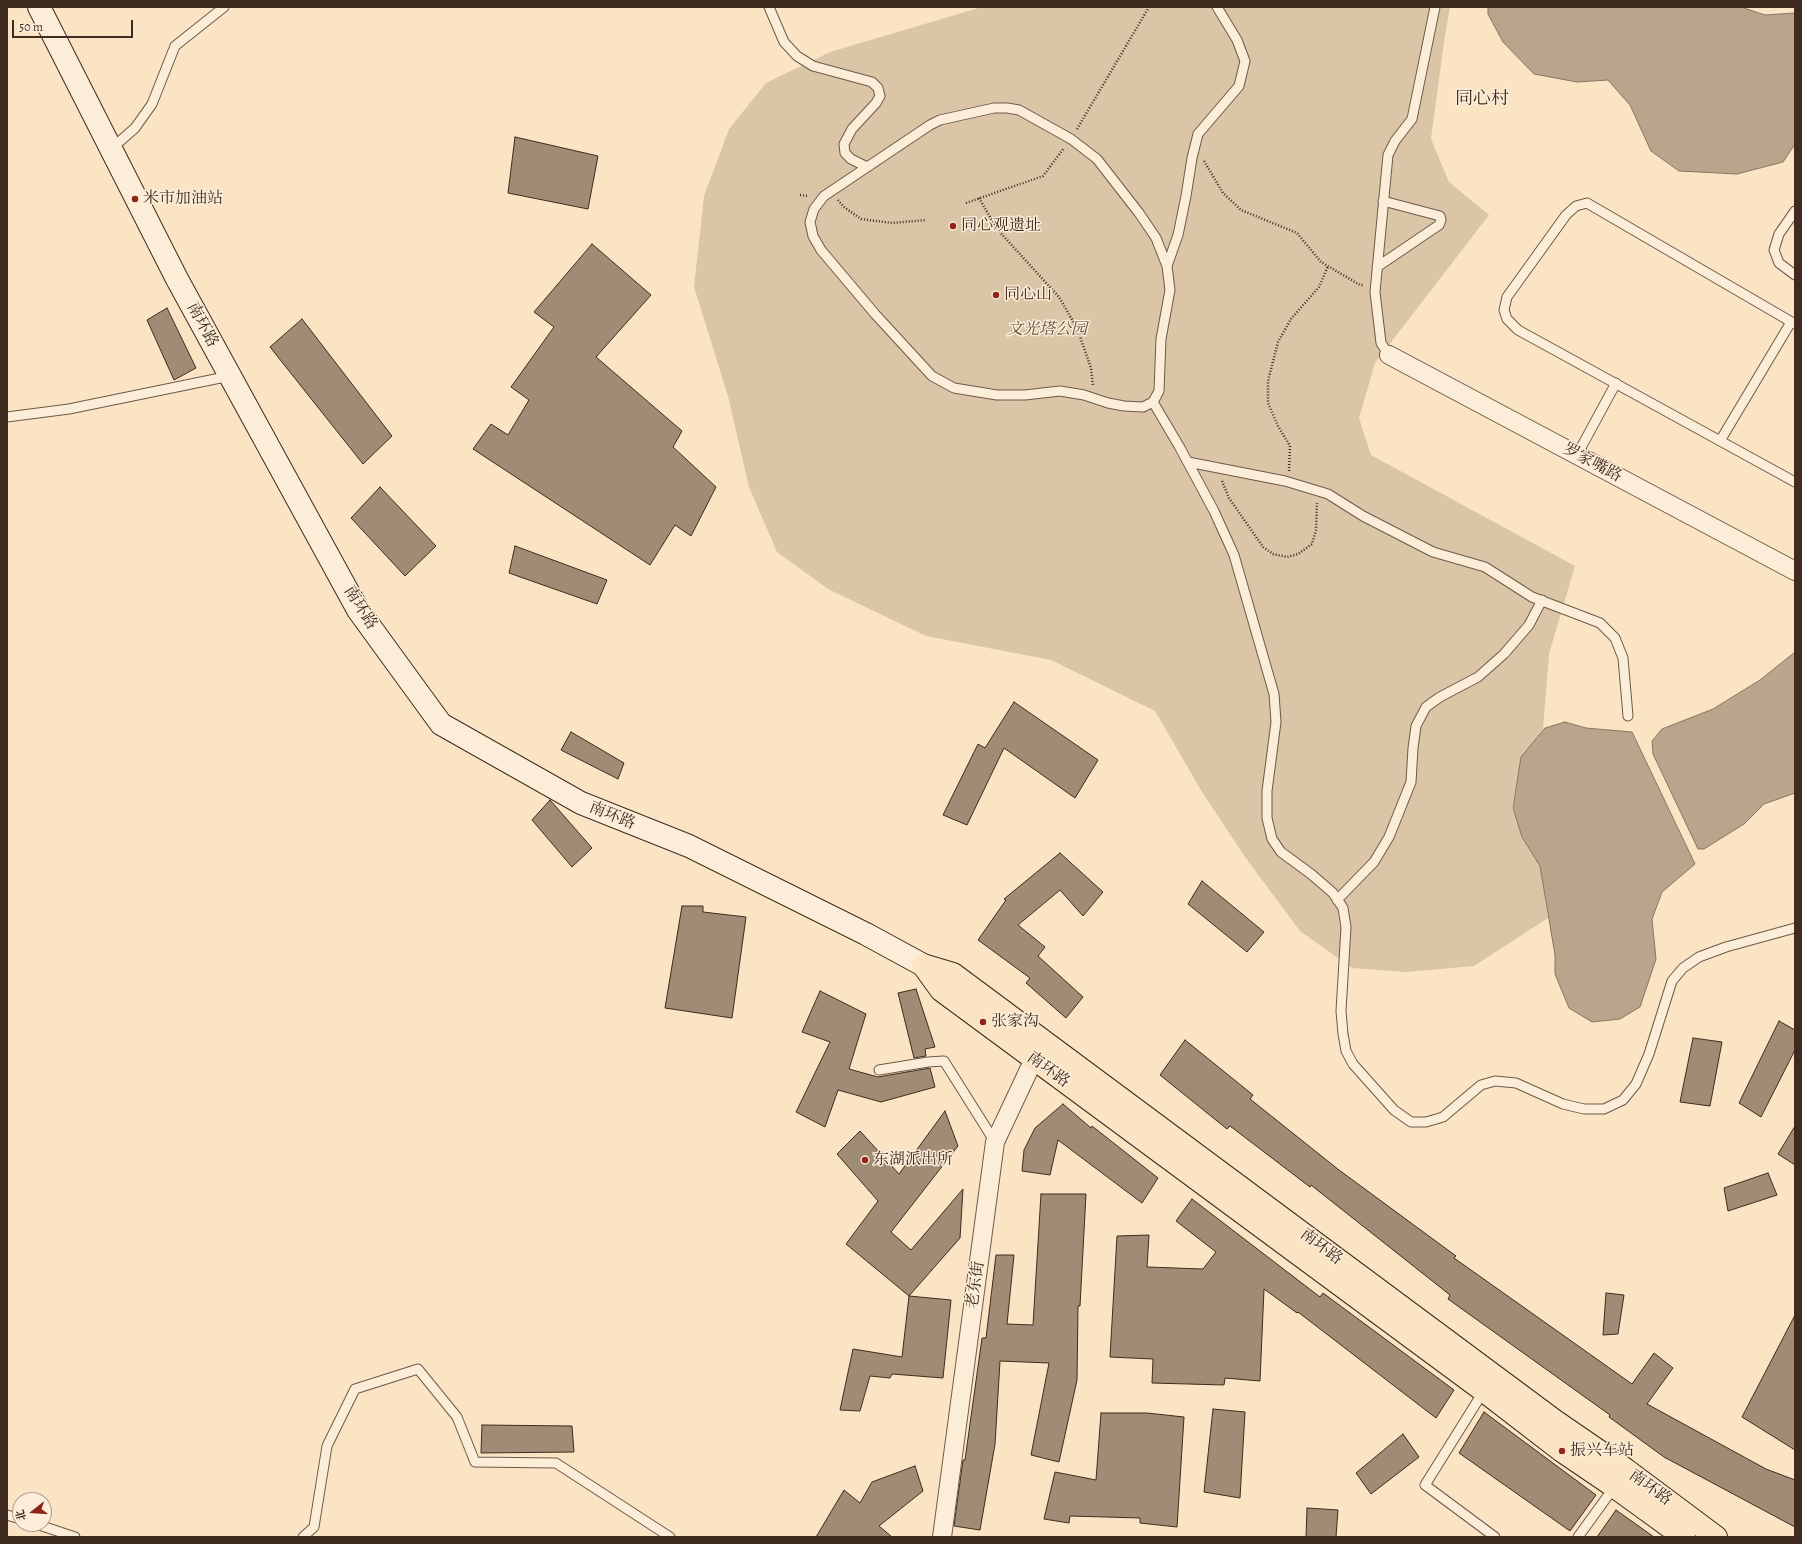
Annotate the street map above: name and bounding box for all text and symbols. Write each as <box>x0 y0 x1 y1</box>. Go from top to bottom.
scale bar <box>14 12 135 38</box>
text: 50 m <box>19 19 43 35</box>
district label: 同心村 <box>1455 89 1509 111</box>
place label: 米市加油站 <box>143 189 223 209</box>
marker: 米市加油站 <box>130 194 140 204</box>
place label: 同心观遗址 <box>961 216 1041 236</box>
marker: 同心观遗址 <box>948 221 958 231</box>
place label: 同心山 <box>1004 285 1052 305</box>
marker: 同心山 <box>991 290 1001 300</box>
street label: 南环路 <box>182 299 222 351</box>
park label: 文光塔公园 <box>1007 320 1087 340</box>
street label: 罗家嘴路 <box>1559 440 1625 486</box>
street label: 南环路 <box>339 583 381 633</box>
street label: 南环路 <box>586 798 638 834</box>
place label: 张家沟 <box>991 1012 1039 1032</box>
marker: 张家沟 <box>978 1017 988 1027</box>
street label: 南环路 <box>1023 1048 1073 1092</box>
place label: 东湖派出所 <box>873 1150 953 1170</box>
marker: 东湖派出所 <box>860 1155 870 1165</box>
street label: 南环路 <box>1296 1225 1346 1269</box>
street label: 老东街 <box>963 1260 989 1310</box>
place label: 振兴车站 <box>1570 1441 1634 1461</box>
marker: 振兴车站 <box>1557 1446 1567 1456</box>
street label: 南环路 <box>1625 1466 1675 1510</box>
north arrow <box>12 1492 52 1532</box>
text: 北 <box>12 1508 30 1523</box>

